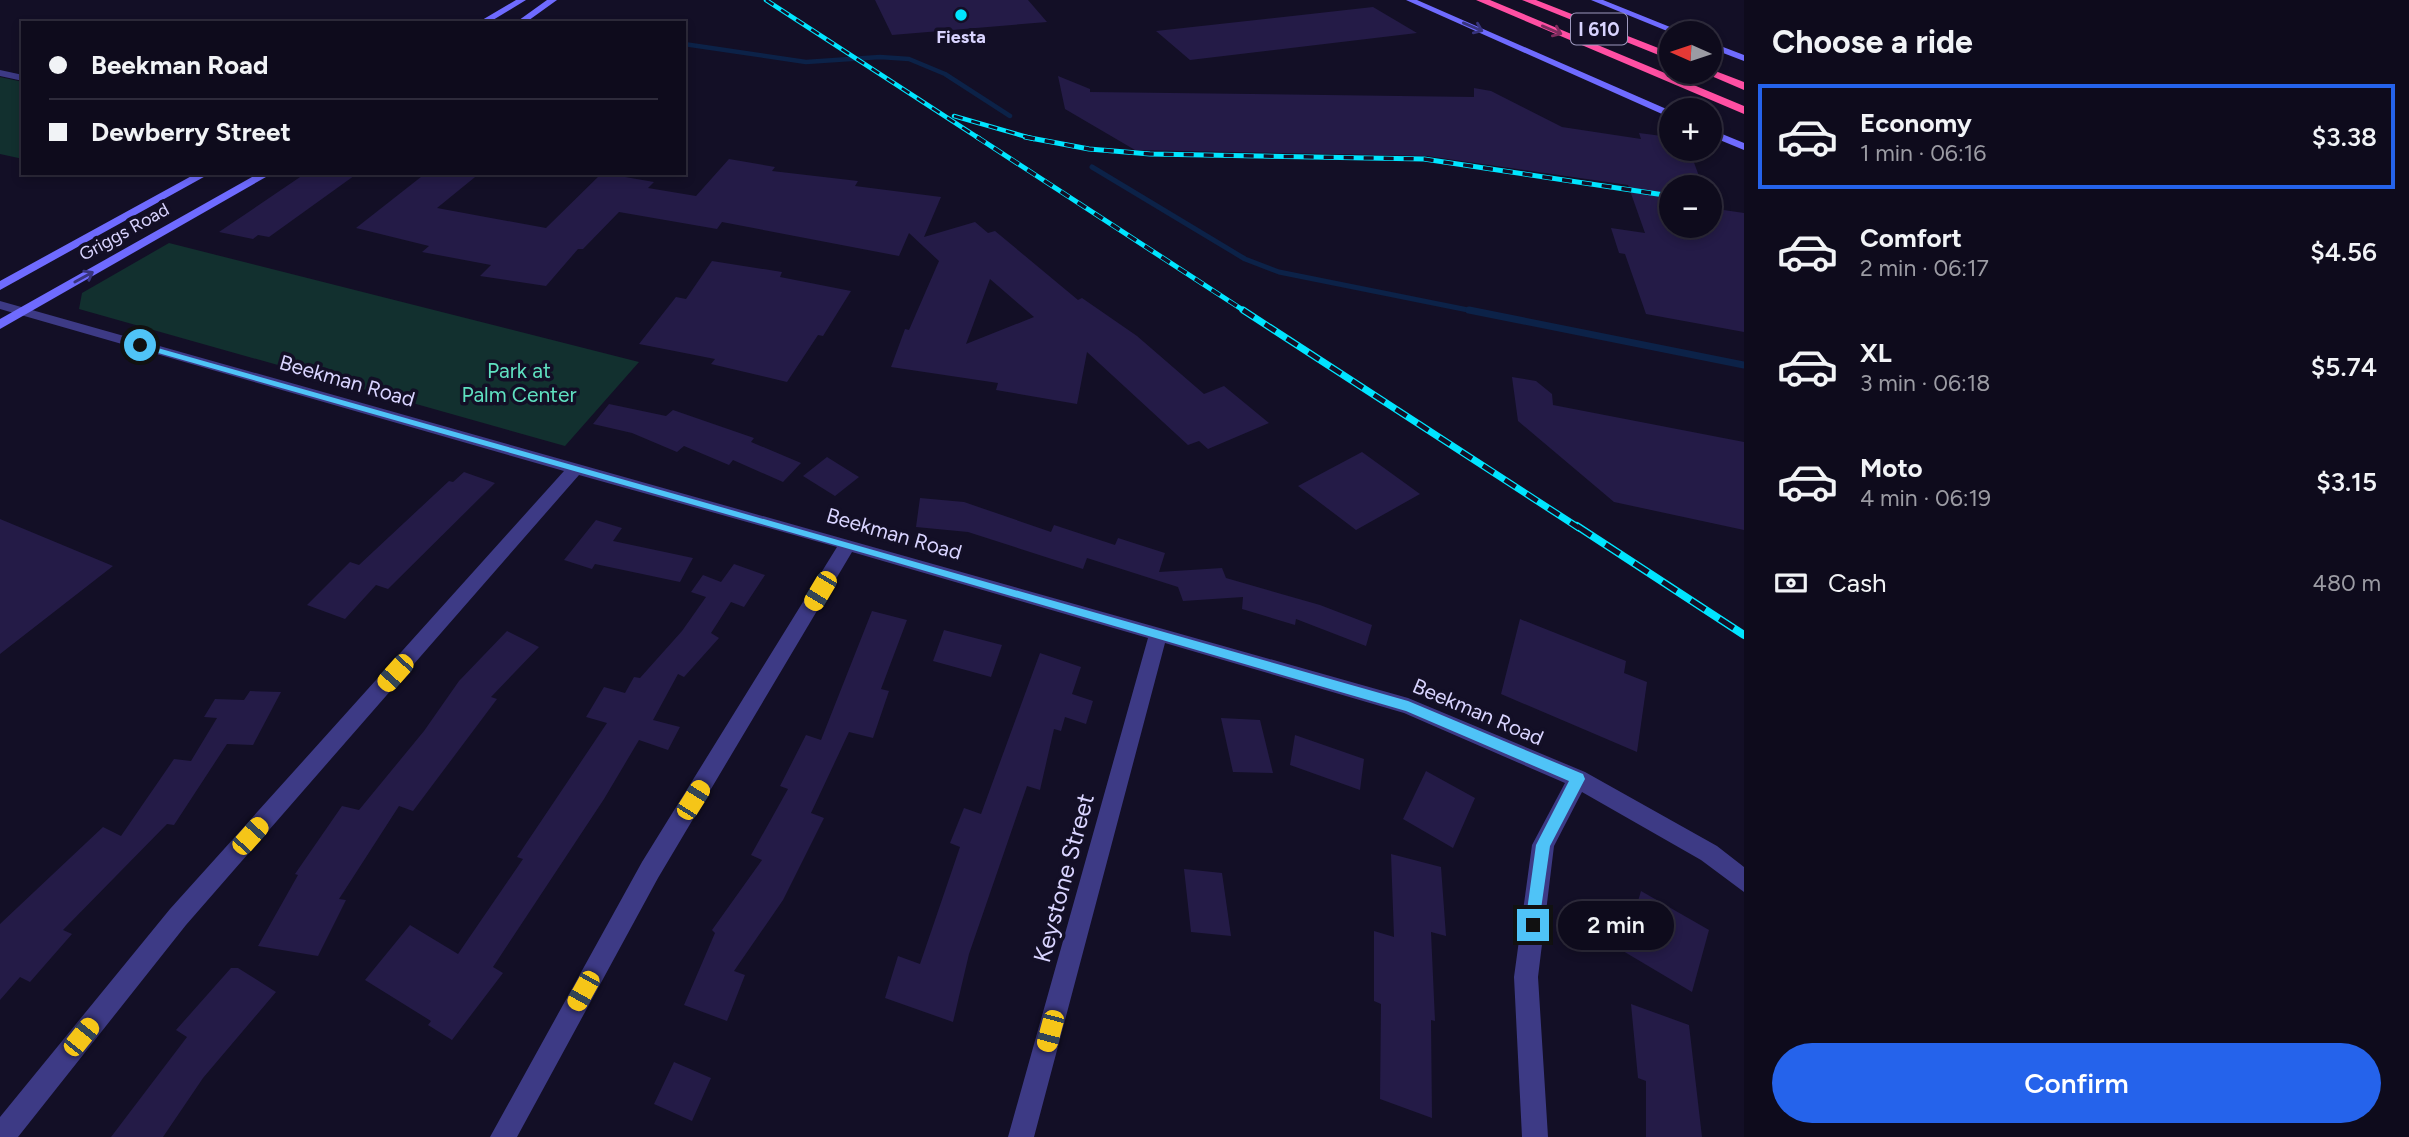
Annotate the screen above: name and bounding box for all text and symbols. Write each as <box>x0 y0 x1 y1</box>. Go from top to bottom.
marker: Fiesta <box>953 7 969 23</box>
road number: I 610 <box>1571 14 1627 44</box>
one-way arrow <box>1462 21 1483 34</box>
north arrow <box>1659 21 1722 84</box>
map controls <box>1659 21 1722 238</box>
text: Choose a ride <box>1772 23 1973 61</box>
one-way arrow <box>1541 24 1563 37</box>
place label: Fiesta <box>936 26 986 48</box>
text: Beekman Road <box>91 49 268 81</box>
button: + <box>1659 98 1722 161</box>
icon: car <box>1776 105 1839 168</box>
text: Economy <box>1860 107 1972 139</box>
text: Dewberry Street <box>91 116 291 148</box>
text: $3.38 <box>2312 121 2377 153</box>
text: 1 min · 06:16 <box>1860 139 1986 167</box>
button: − <box>1659 175 1722 238</box>
street label: Griggs Road <box>75 198 173 266</box>
icon: car <box>1776 220 1839 283</box>
text: Comfort <box>1860 222 1962 254</box>
text: $4.56 <box>2310 236 2377 268</box>
text: 2 min · 06:17 <box>1860 254 1989 282</box>
one-way arrow <box>74 270 94 284</box>
route start <box>124 329 156 361</box>
icon: car <box>1776 335 1839 398</box>
text: XL <box>1860 337 1892 369</box>
street label: Beekman Road <box>277 349 418 412</box>
text: $5.74 <box>2311 351 2377 383</box>
park label: Park at Palm Center <box>461 358 577 407</box>
text: 3 min · 06:18 <box>1860 369 1990 397</box>
icon: car <box>1776 450 1839 513</box>
text: Moto <box>1860 452 1923 484</box>
text: $3.15 <box>2316 466 2377 498</box>
text: 4 min · 06:19 <box>1860 484 1991 512</box>
street label: Beekman Road <box>824 502 965 565</box>
icon: cash <box>1772 564 1810 602</box>
text: Cash <box>1828 567 1887 599</box>
car <box>801 568 840 614</box>
text: 480 m <box>2313 569 2381 597</box>
car <box>374 650 417 696</box>
street label: Beekman Road <box>1409 673 1547 750</box>
car <box>673 777 714 823</box>
street label: Keystone Street <box>1027 790 1100 965</box>
car <box>229 813 272 859</box>
callout: 2 min <box>1558 900 1673 950</box>
route end <box>1517 909 1549 941</box>
text: 2 min <box>1587 911 1645 939</box>
car <box>564 968 603 1014</box>
car <box>1035 1008 1066 1054</box>
car <box>60 1014 103 1060</box>
button: Confirm <box>1772 1043 2381 1123</box>

